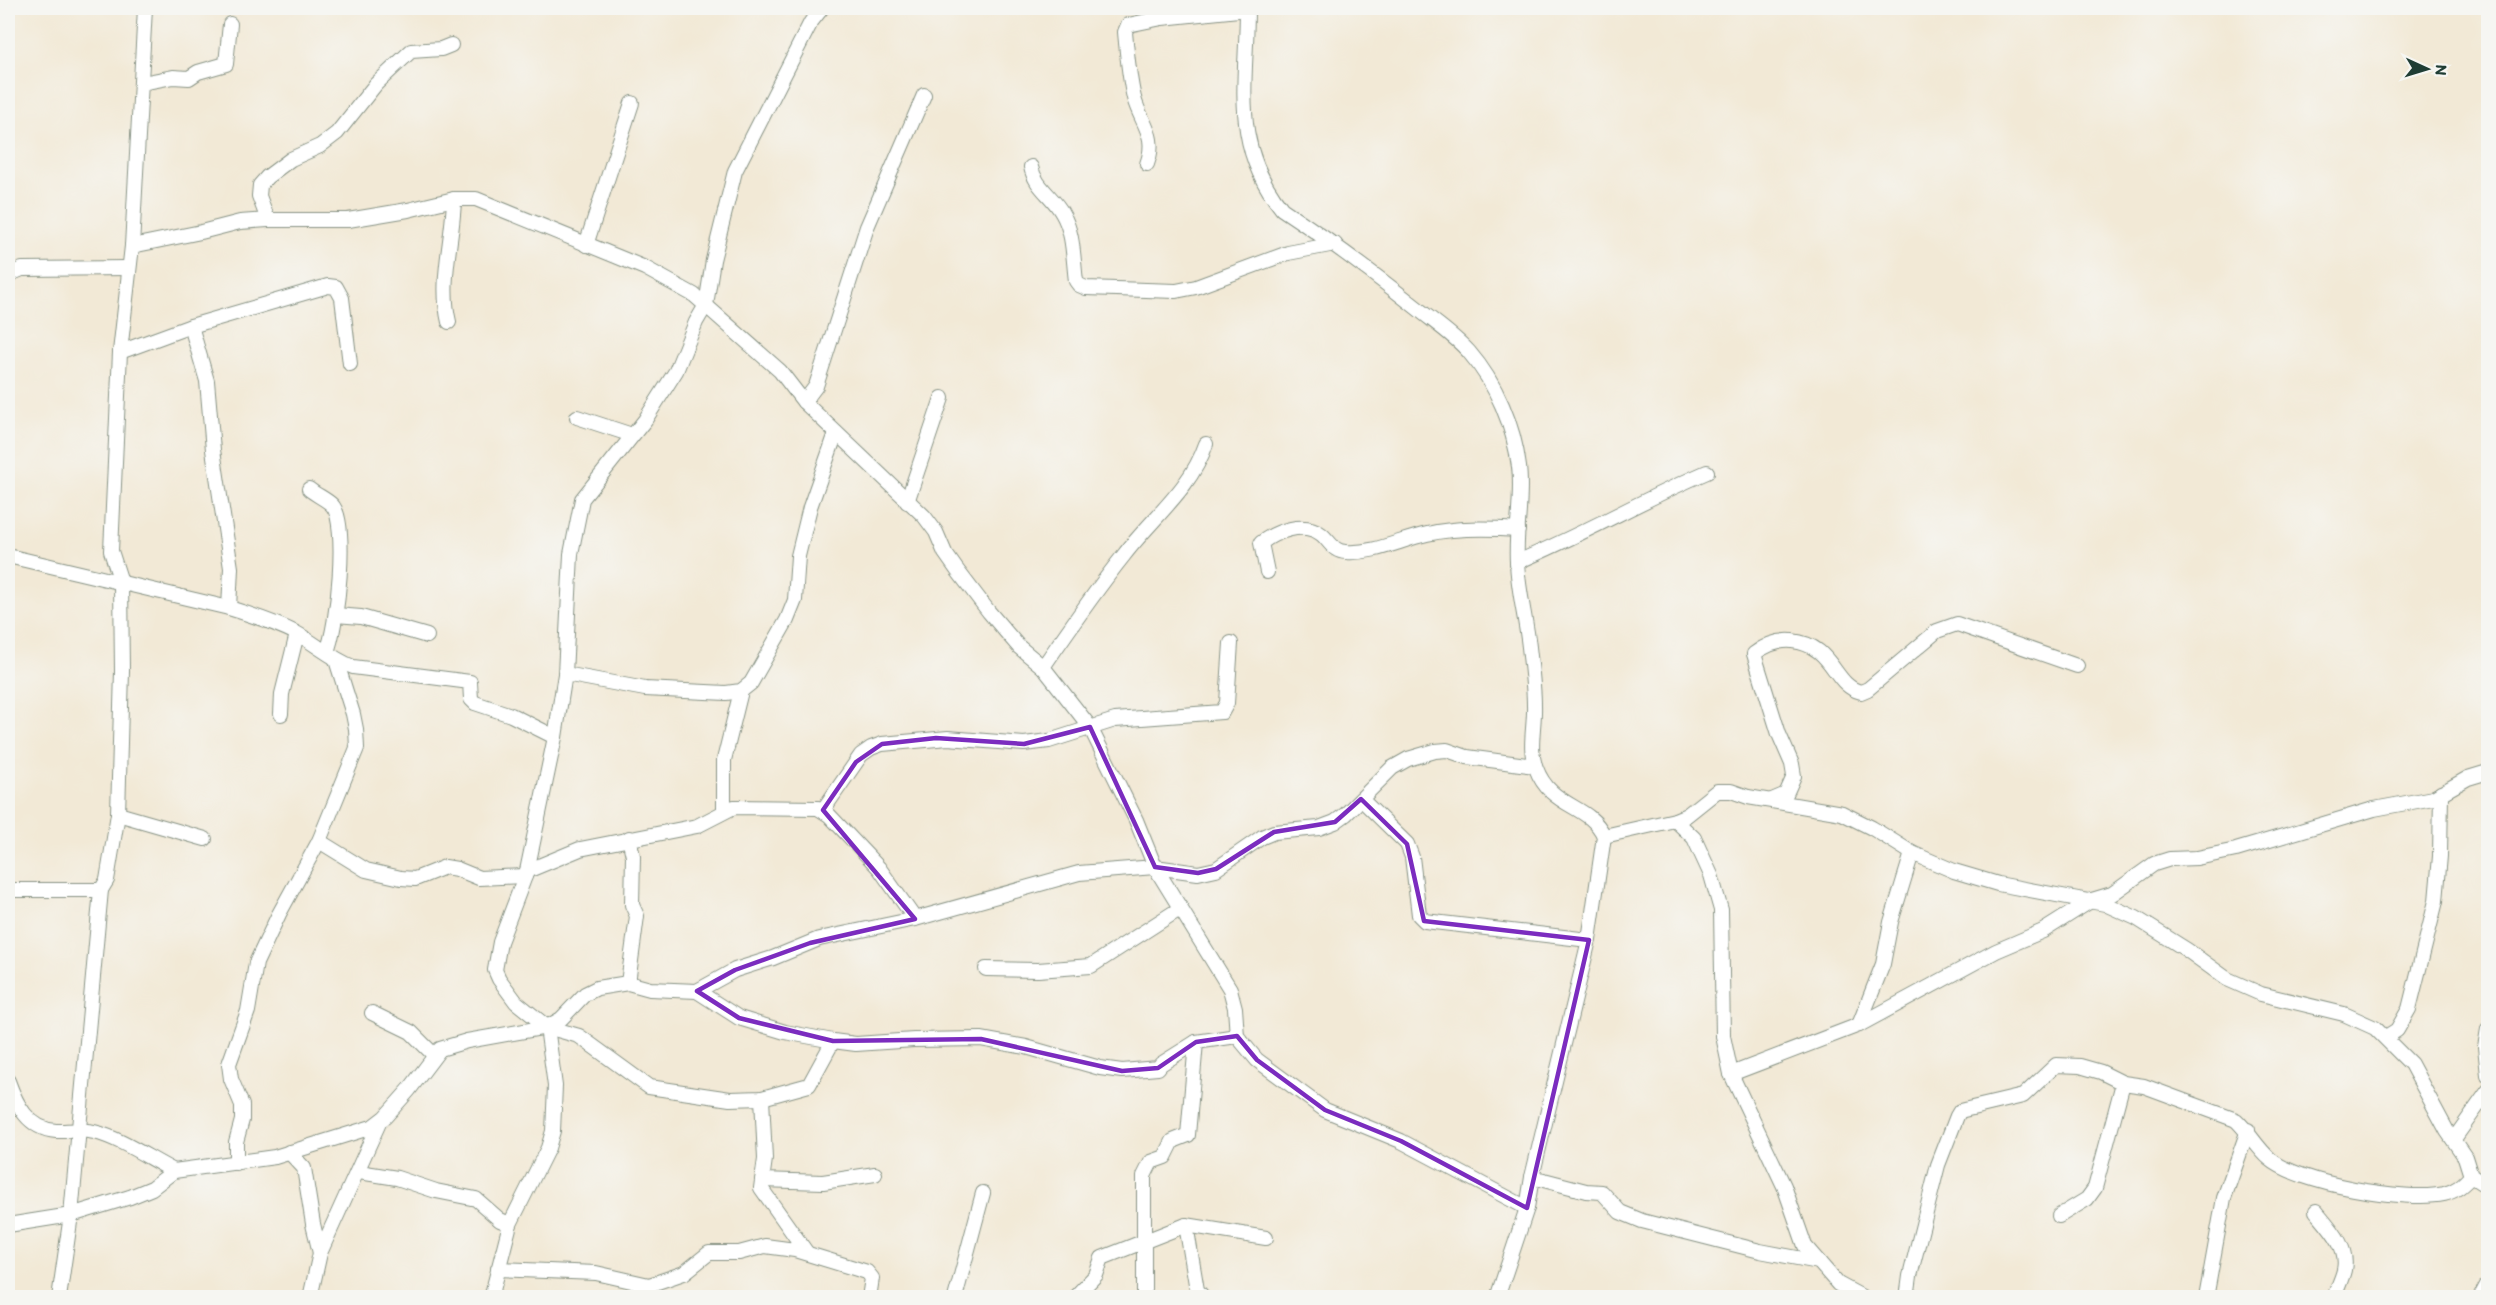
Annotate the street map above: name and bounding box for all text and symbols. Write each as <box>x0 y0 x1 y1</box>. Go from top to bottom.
north arrow <box>2397 39 2457 99</box>
text: N <box>2432 64 2451 76</box>

